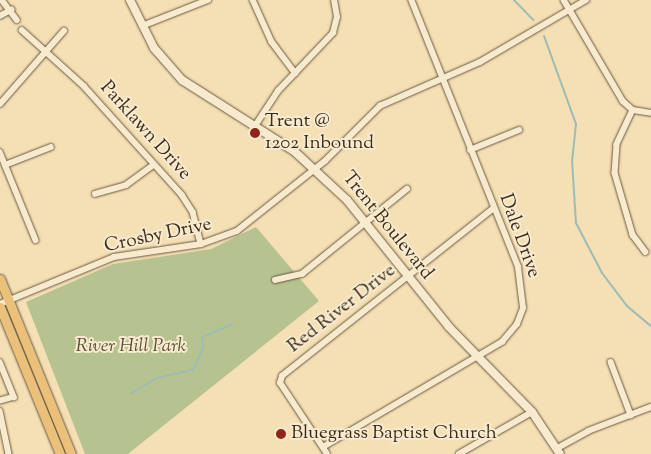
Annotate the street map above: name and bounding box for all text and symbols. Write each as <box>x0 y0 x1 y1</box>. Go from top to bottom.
street label: Parklawn Drive <box>95 77 195 185</box>
place label: Trent @ 1202 Inbound <box>265 111 374 155</box>
marker: Trent @ 1202 Inbound <box>249 127 261 139</box>
street label: Trent Boulevard <box>336 167 438 285</box>
street label: Dale Drive <box>493 191 545 281</box>
street label: Crosby Drive <box>102 214 214 258</box>
street label: Red River Drive <box>283 260 401 358</box>
park label: River Hill Park <box>76 336 186 358</box>
place label: Bluegrass Baptist Church <box>291 423 497 445</box>
marker: Bluegrass Baptist Church <box>275 428 287 440</box>

